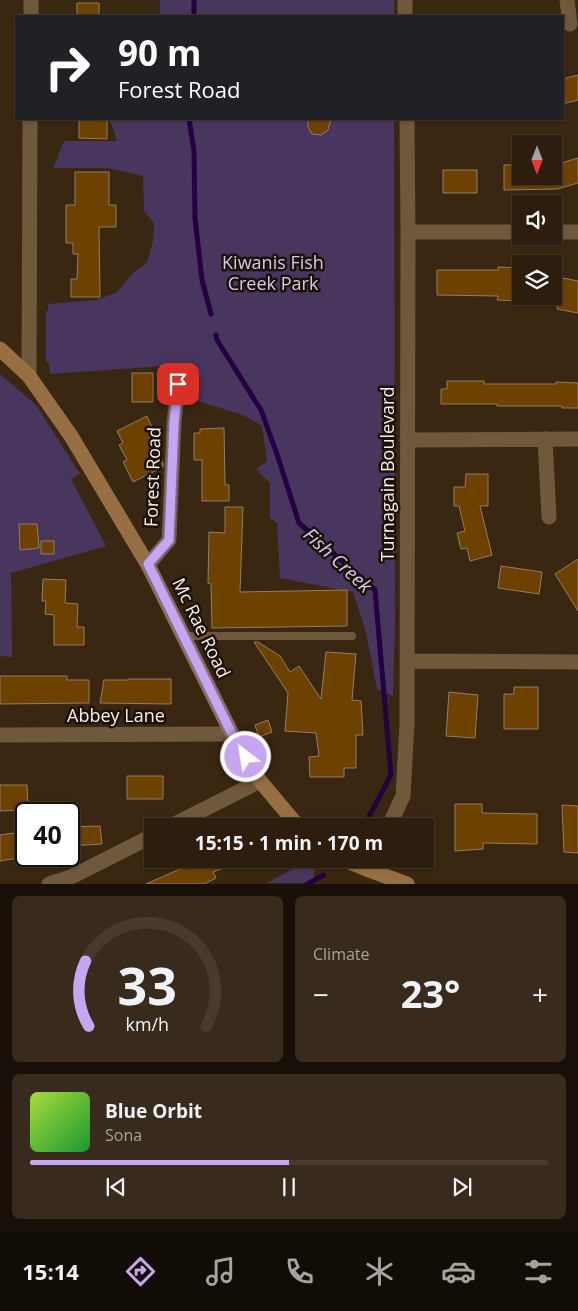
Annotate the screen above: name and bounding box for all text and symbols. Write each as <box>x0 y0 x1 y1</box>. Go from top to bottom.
text: 90 m <box>118 29 201 76</box>
icon: right <box>35 35 100 100</box>
text: Forest Road <box>118 74 240 104</box>
north arrow <box>512 135 562 185</box>
map controls <box>512 135 562 305</box>
button: sound <box>512 195 562 245</box>
park label: Kiwanis Fish Creek Park <box>222 250 324 295</box>
button: layers <box>512 255 562 305</box>
pin <box>157 363 199 405</box>
icon: arrive <box>164 370 192 398</box>
street label: Turnagain Boulevard <box>375 387 399 561</box>
street label: Forest Road <box>138 426 166 527</box>
water label: Fish Creek <box>298 522 378 599</box>
street label: Mc Rae Road <box>167 574 236 682</box>
street label: Abbey Lane <box>67 703 165 727</box>
position arrow <box>219 730 271 782</box>
speed limit sign: 40 <box>15 802 80 867</box>
text: 15:15 · 1 min · 170 m <box>195 830 383 856</box>
text: Climate <box>313 943 370 965</box>
text: 33 <box>118 949 177 1020</box>
text: 23° <box>401 967 460 1019</box>
text: − <box>313 975 329 1013</box>
text: + <box>532 975 548 1013</box>
text: km/h <box>126 1012 169 1036</box>
text: Blue Orbit <box>105 1098 202 1124</box>
text: Sona <box>105 1124 142 1146</box>
icon: previous <box>102 1173 130 1201</box>
icon: pause <box>275 1173 303 1201</box>
icon: next <box>448 1173 476 1201</box>
icon: directions <box>123 1254 158 1289</box>
icon: music <box>203 1254 238 1289</box>
icon: phone <box>282 1254 317 1289</box>
icon: climate <box>362 1254 397 1289</box>
icon: car <box>441 1254 476 1289</box>
icon: filters <box>521 1254 556 1289</box>
text: 15:14 <box>22 1256 79 1286</box>

